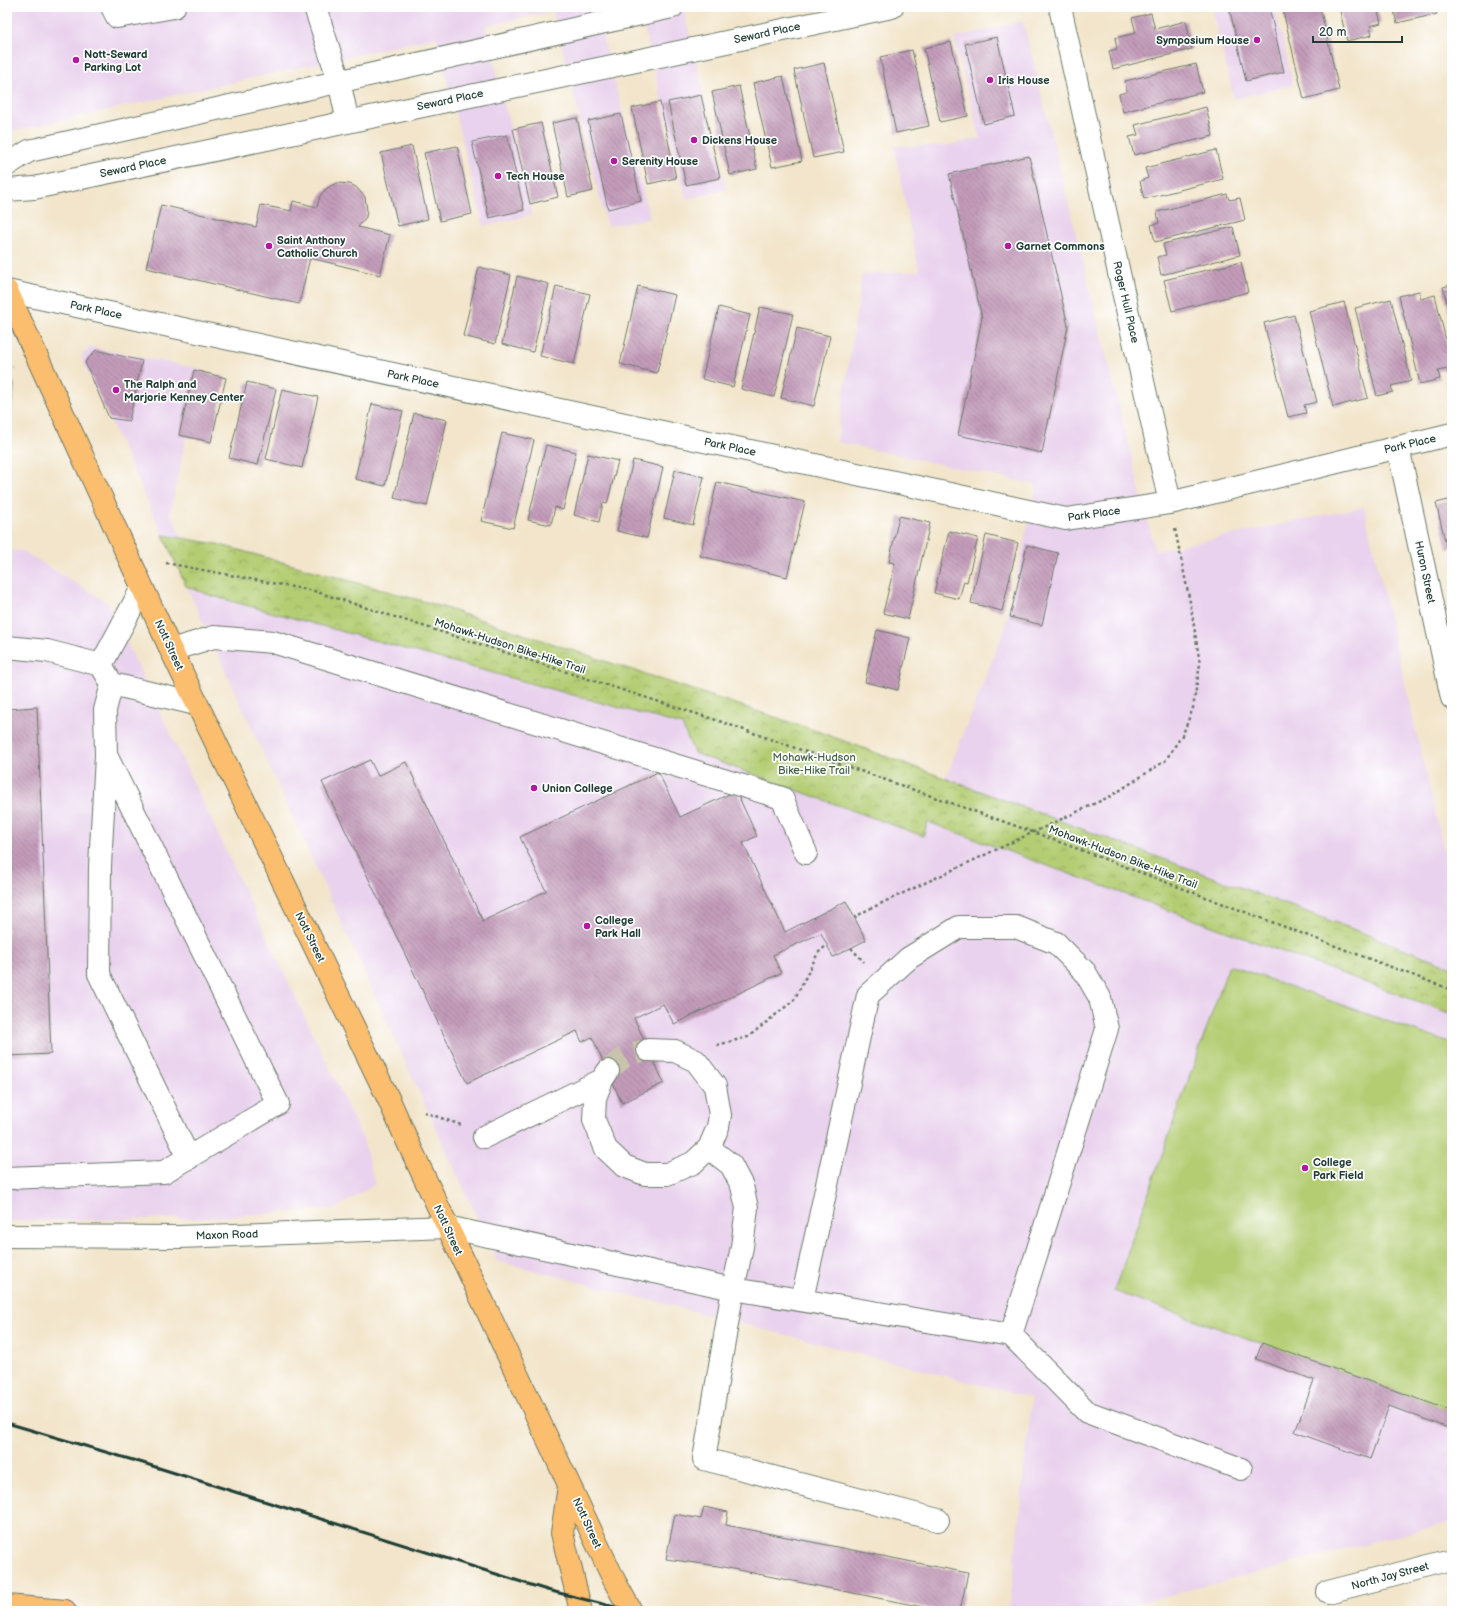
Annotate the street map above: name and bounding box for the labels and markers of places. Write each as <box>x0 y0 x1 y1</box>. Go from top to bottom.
place label: Symposium House <box>1156 34 1249 47</box>
marker: Symposium House <box>1252 35 1262 45</box>
place label: Nott-Seward Parking Lot <box>84 48 147 74</box>
marker: Nott-Seward Parking Lot <box>71 55 81 65</box>
place label: Iris House <box>998 74 1050 87</box>
marker: Iris House <box>985 75 995 85</box>
place label: Dickens House <box>702 134 777 147</box>
marker: Dickens House <box>689 135 699 145</box>
place label: Serenity House <box>622 155 698 168</box>
marker: Serenity House <box>609 156 619 166</box>
place label: Tech House <box>506 170 565 183</box>
marker: Tech House <box>493 171 503 181</box>
place label: Saint Anthony Catholic Church <box>277 234 358 260</box>
place label: Garnet Commons <box>1016 240 1105 253</box>
marker: Saint Anthony Catholic Church <box>264 241 274 251</box>
marker: Garnet Commons <box>1003 241 1013 251</box>
place label: The Ralph and Marjorie Kenney Center <box>124 378 244 404</box>
marker: The Ralph and Marjorie Kenney Center <box>111 385 121 395</box>
place label: Union College <box>542 782 613 795</box>
marker: Union College <box>529 783 539 793</box>
place label: College Park Hall <box>595 914 641 940</box>
marker: College Park Hall <box>582 921 592 931</box>
place label: College Park Field <box>1313 1156 1363 1182</box>
marker: College Park Field <box>1300 1163 1310 1173</box>

